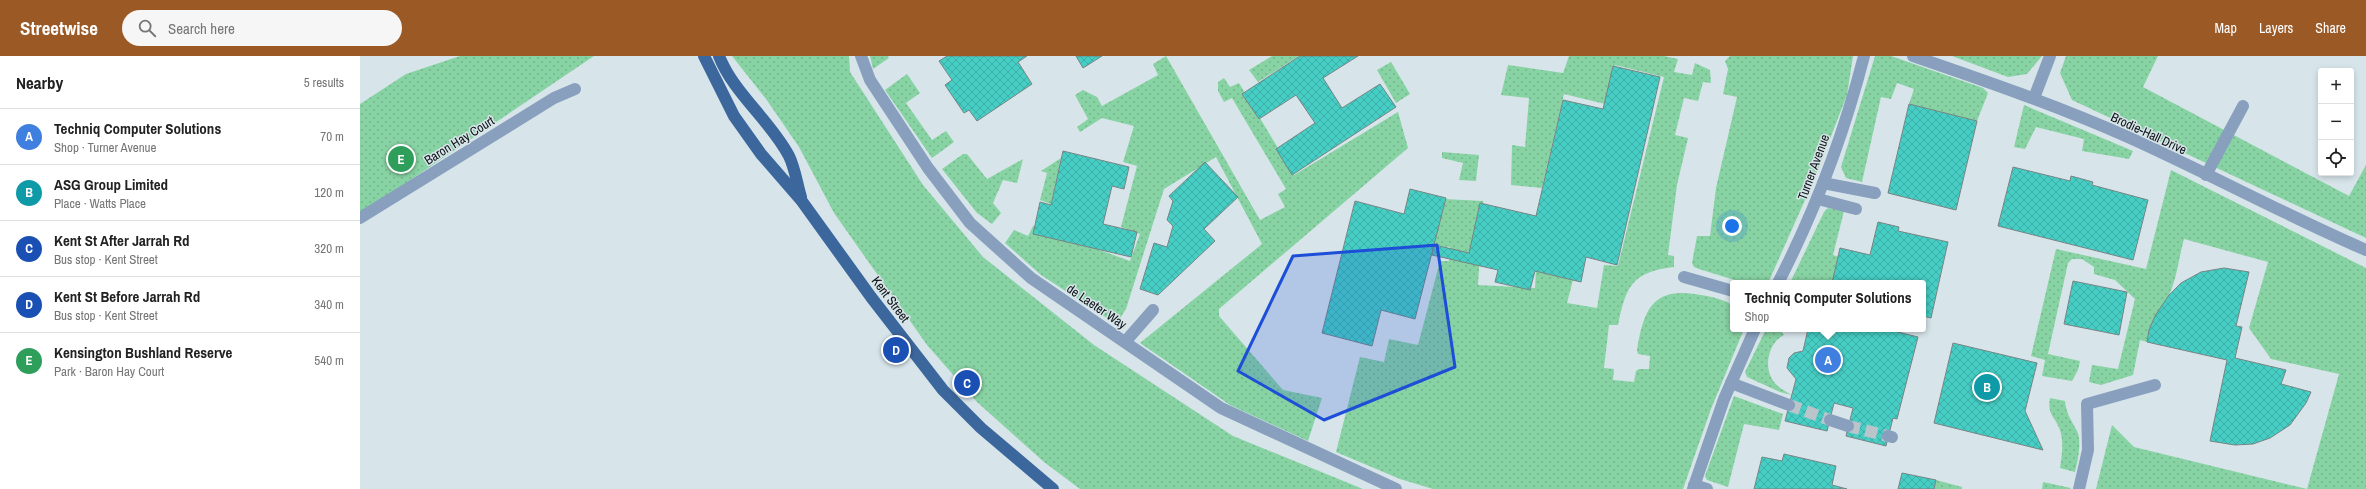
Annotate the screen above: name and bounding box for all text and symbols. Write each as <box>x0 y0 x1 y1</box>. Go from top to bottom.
search box <box>122 10 402 46</box>
text: Streetwise <box>20 15 98 41</box>
icon: search <box>136 17 158 39</box>
text: Search here <box>168 18 235 39</box>
text: Map <box>2215 19 2237 37</box>
text: Layers <box>2259 19 2293 37</box>
text: Share <box>2315 19 2346 37</box>
map controls <box>2318 68 2354 176</box>
button: + <box>2318 68 2354 104</box>
text: Nearby <box>16 71 63 94</box>
text: 5 results <box>304 74 344 91</box>
button: − <box>2318 104 2354 140</box>
street label: Brodie-Hall Drive <box>2108 108 2189 158</box>
street label: Baron Hay Court <box>421 112 497 169</box>
text: Techniq Computer Solutions <box>54 118 221 139</box>
text: A <box>25 128 33 145</box>
text: 70 m <box>320 128 344 145</box>
street label: Turner Avenue <box>1794 132 1833 202</box>
text: Shop · Turner Avenue <box>54 139 156 156</box>
button: locate <box>2318 140 2354 176</box>
pin: E <box>388 144 414 174</box>
text: ASG Group Limited <box>54 174 168 195</box>
text: B <box>25 184 33 201</box>
text: 120 m <box>314 184 344 201</box>
text: Place · Watts Place <box>54 195 146 212</box>
your location <box>1722 216 1742 236</box>
text: Kent St After Jarrah Rd <box>54 230 190 251</box>
text: C <box>25 240 33 257</box>
text: 320 m <box>314 240 344 257</box>
text: Bus stop · Kent Street <box>54 251 158 268</box>
street label: Kent Street <box>868 273 913 326</box>
street label: de Laeter Way <box>1063 280 1131 333</box>
popup <box>1730 280 1926 332</box>
text: Kent St Before Jarrah Rd <box>54 286 200 307</box>
text: Techniq Computer Solutions <box>1744 287 1912 308</box>
text: D <box>25 296 33 313</box>
text: 340 m <box>314 296 344 313</box>
text: Bus stop · Kent Street <box>54 307 158 324</box>
text: Shop <box>1744 308 1769 325</box>
pin: D <box>883 335 909 365</box>
text: Kensington Bushland Reserve <box>54 342 232 363</box>
pin: A <box>1815 345 1841 375</box>
text: E <box>25 352 33 369</box>
text: 540 m <box>314 352 344 369</box>
text: Park · Baron Hay Court <box>54 363 164 380</box>
pin: C <box>954 368 980 398</box>
pin: B <box>1974 372 2000 402</box>

